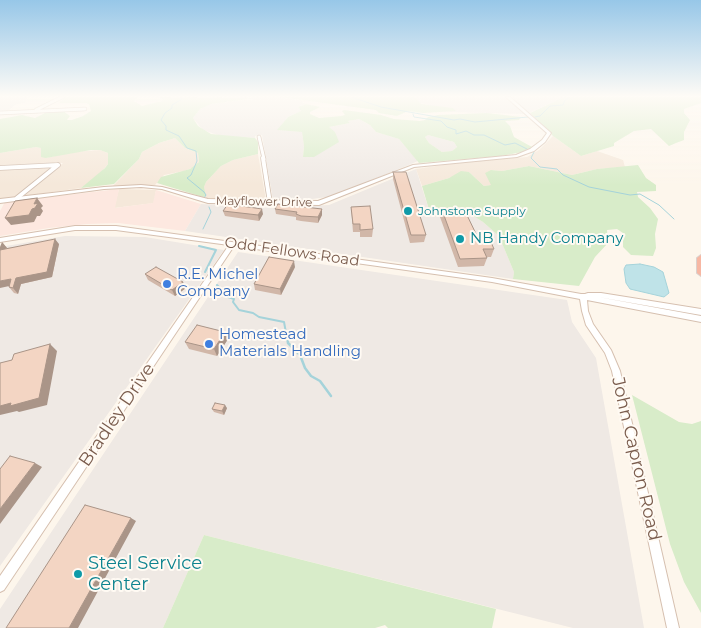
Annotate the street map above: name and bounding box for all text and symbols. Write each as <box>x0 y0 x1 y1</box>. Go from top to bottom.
street label: Mayflower Drive <box>216 194 312 210</box>
place label: Johnstone Supply <box>418 204 526 218</box>
marker: Johnstone Supply <box>402 205 414 217</box>
place label: NB Handy Company <box>470 230 623 248</box>
marker: NB Handy Company <box>454 233 466 245</box>
street label: Odd Fellows Road <box>223 234 361 270</box>
place label: R.E. Michel Company <box>177 266 258 301</box>
marker: R.E. Michel Company <box>161 278 173 290</box>
place label: Homestead Materials Handling <box>219 326 361 361</box>
marker: Homestead Materials Handling <box>203 338 215 350</box>
street label: Bradley Drive <box>74 359 160 471</box>
street label: John Capron Road <box>607 375 665 543</box>
place label: Steel Service Center <box>88 553 202 596</box>
marker: Steel Service Center <box>72 568 84 580</box>

